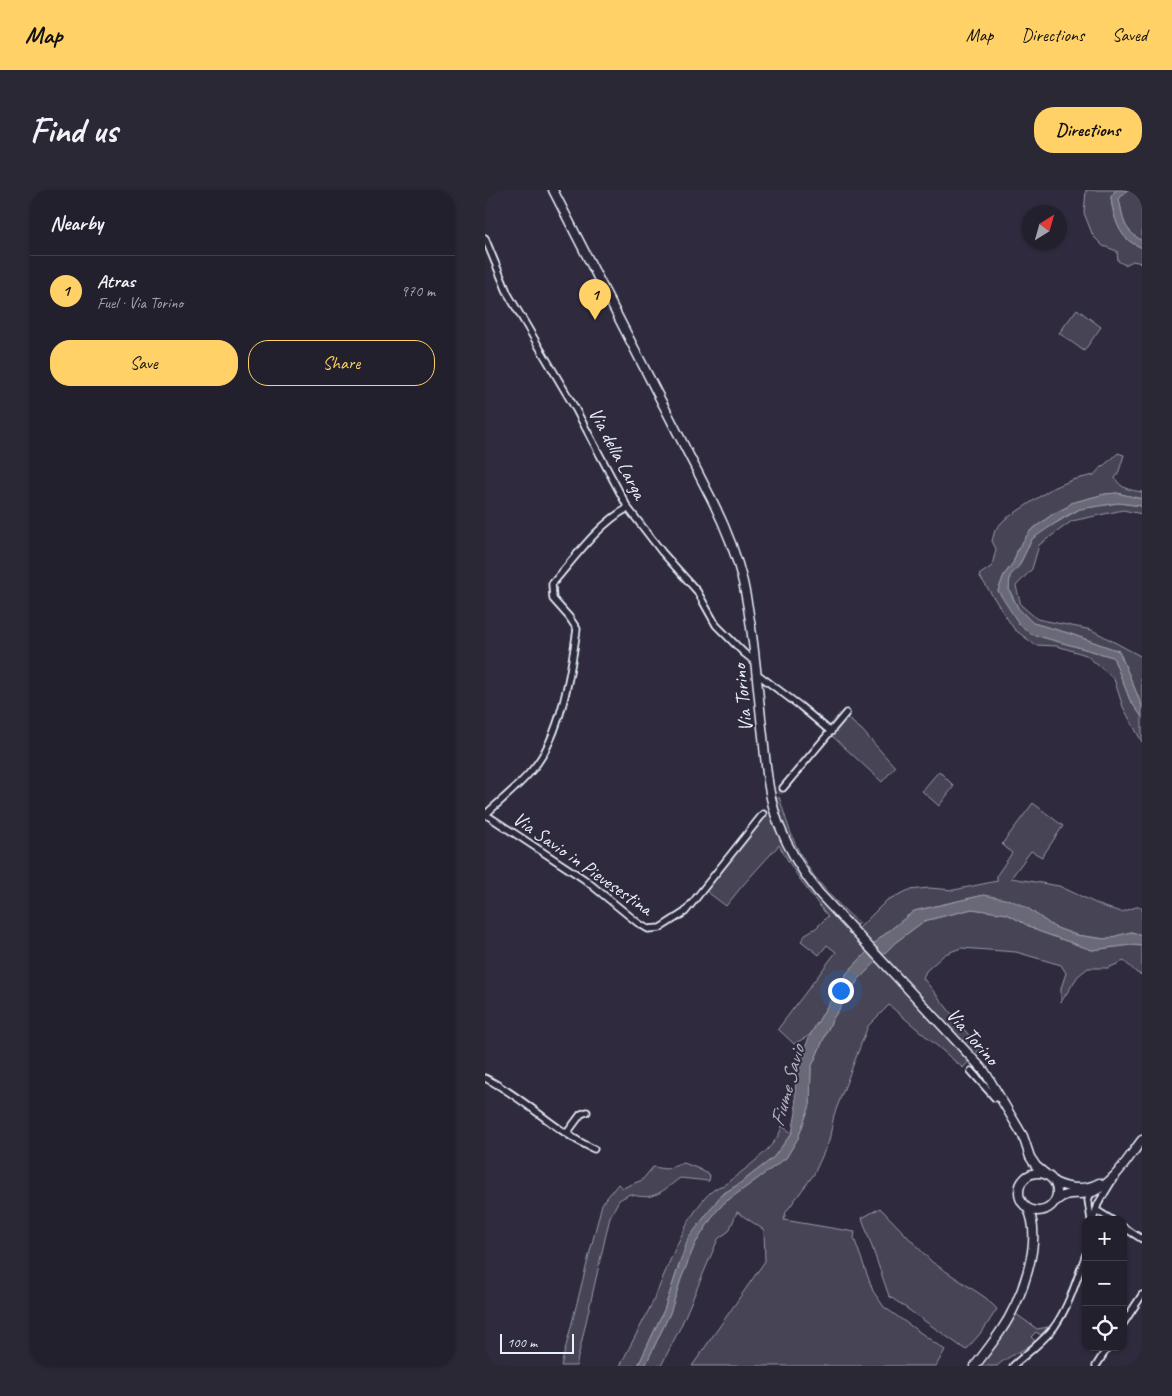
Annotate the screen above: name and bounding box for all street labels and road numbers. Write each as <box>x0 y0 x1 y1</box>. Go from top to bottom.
street label: Via della Larga <box>583 403 653 505</box>
street label: Via Torino <box>726 661 758 733</box>
street label: Via Savio in Pievesestina <box>508 806 659 922</box>
street label: Via Torino <box>941 1002 1006 1072</box>

